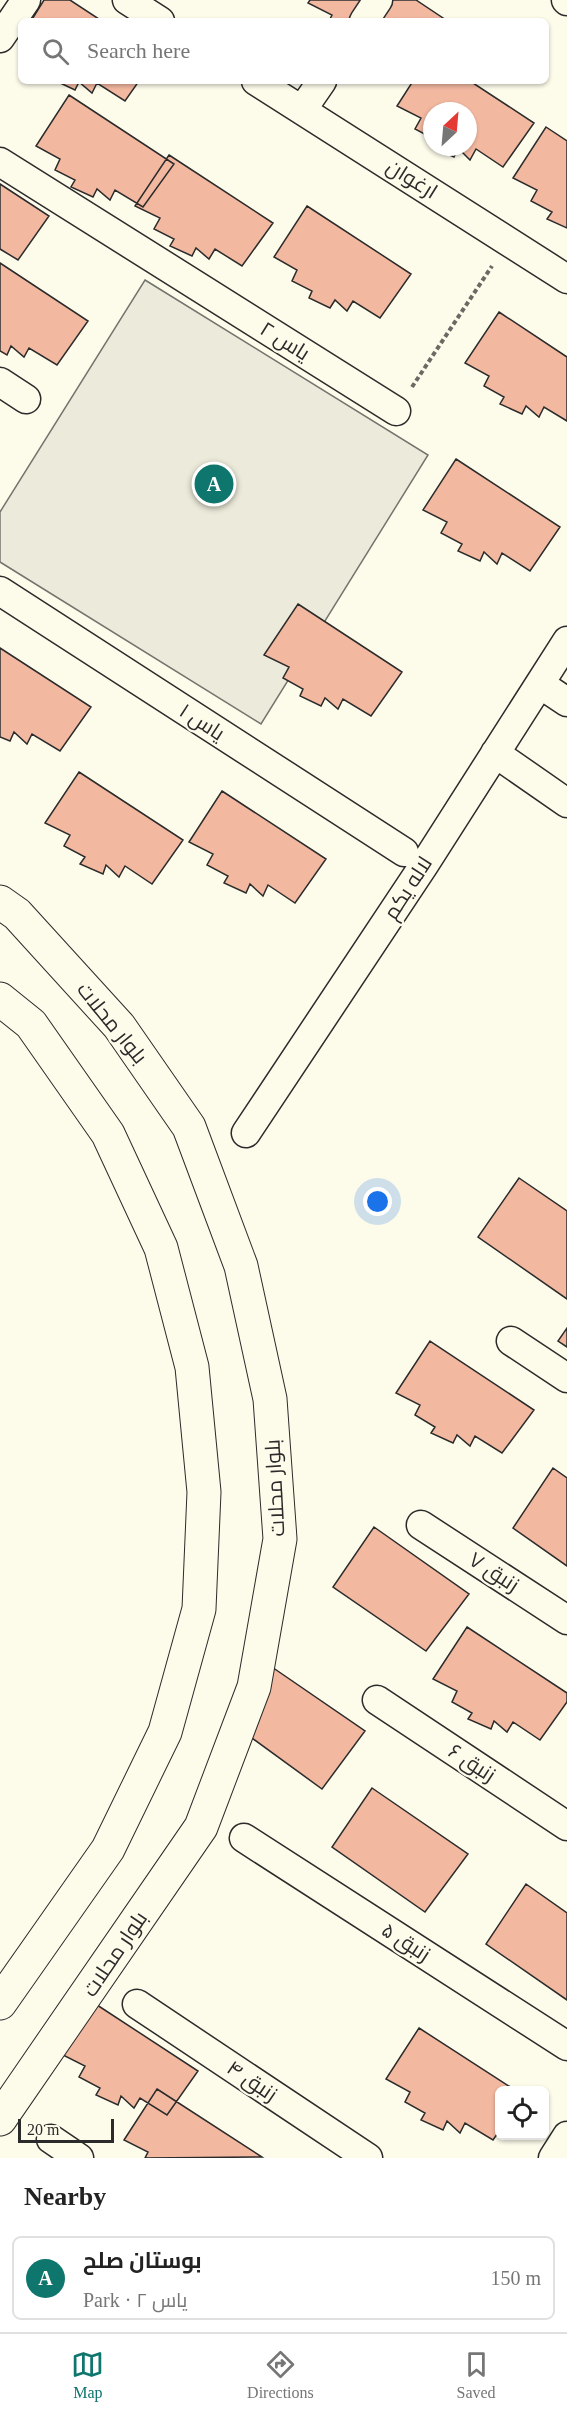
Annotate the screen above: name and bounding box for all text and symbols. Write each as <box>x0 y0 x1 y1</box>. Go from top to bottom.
search box <box>18 18 549 84</box>
icon: search <box>39 35 72 68</box>
text: Search here <box>87 38 190 63</box>
north arrow <box>423 102 477 156</box>
street label: ارغوان <box>382 154 442 205</box>
street label: یاس ۲ <box>255 317 314 366</box>
pin: A <box>194 462 234 506</box>
street label: یاس ۱ <box>174 699 229 746</box>
street label: لاله یکم <box>379 852 439 925</box>
street label: بلوار محلات <box>72 978 152 1068</box>
your location <box>363 1187 392 1216</box>
street label: بلوار محلات <box>260 1439 290 1537</box>
street label: زنبق ۷ <box>464 1547 523 1598</box>
street label: زنبق ۶ <box>443 1739 500 1788</box>
street label: بلوار محلات <box>78 1907 152 2001</box>
street label: زنبق ۵ <box>377 1918 435 1967</box>
street label: زنبق ۴ <box>222 2056 282 2107</box>
map controls <box>495 2086 549 2140</box>
button: locate <box>495 2086 549 2140</box>
scale bar <box>18 2116 114 2144</box>
text: 20 m <box>27 2121 59 2138</box>
text: Nearby <box>24 2182 106 2211</box>
text: بوستان صلح <box>83 2248 202 2273</box>
text: A <box>38 2267 53 2289</box>
text: 150 m <box>490 2267 541 2289</box>
text: Park · یاس ۲ <box>83 2289 187 2311</box>
tab: Map <box>71 2348 104 2402</box>
tab: Directions <box>247 2348 314 2402</box>
tab: Saved <box>456 2348 496 2402</box>

